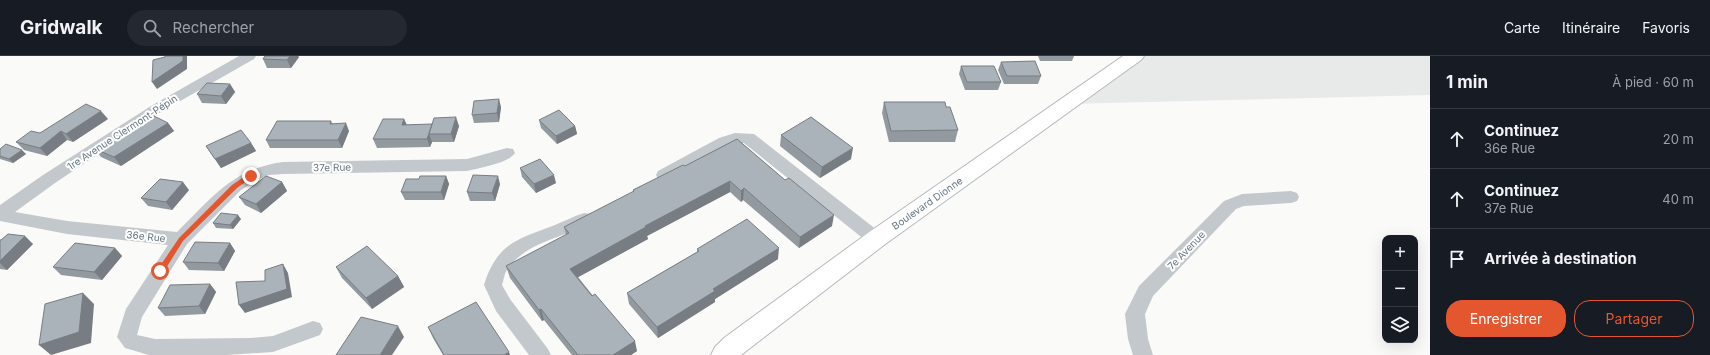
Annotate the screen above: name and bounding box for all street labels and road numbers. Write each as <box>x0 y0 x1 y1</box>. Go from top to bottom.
street label: 1re Avenue Clermont-Pépin <box>65 92 179 172</box>
street label: 37e Rue <box>313 161 351 173</box>
street label: Boulevard Dionne <box>889 174 965 232</box>
street label: 36e Rue <box>126 228 166 244</box>
street label: 7e Avenue <box>1165 228 1207 272</box>

